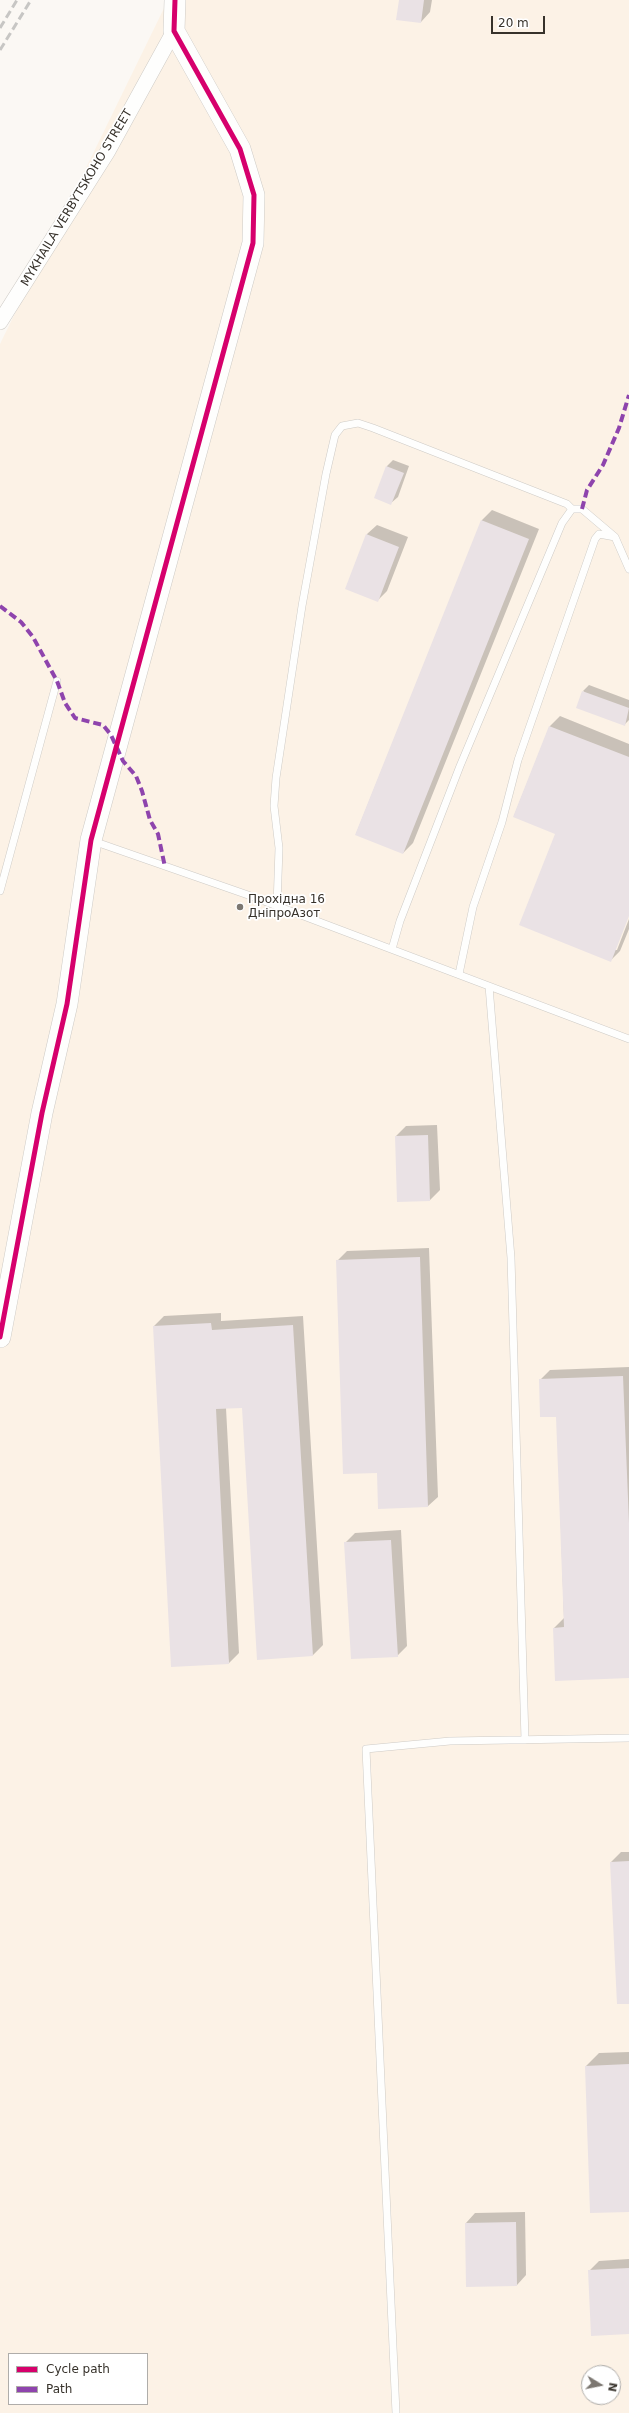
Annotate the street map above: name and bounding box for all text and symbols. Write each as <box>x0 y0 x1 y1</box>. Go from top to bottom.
scale bar <box>493 8 547 34</box>
text: 20 m <box>498 16 529 30</box>
street label: MYKHAILA VERBYTSKOHO STREET <box>18 107 136 289</box>
place label: Прохідна 16 ДніпроАзот <box>248 893 325 921</box>
marker: Прохідна 16 ДніпроАзот <box>235 902 245 912</box>
legend <box>8 2353 148 2405</box>
text: Cycle path <box>46 2362 110 2376</box>
north arrow <box>581 2365 621 2405</box>
text: N <box>605 2381 620 2393</box>
text: Path <box>46 2382 72 2396</box>

